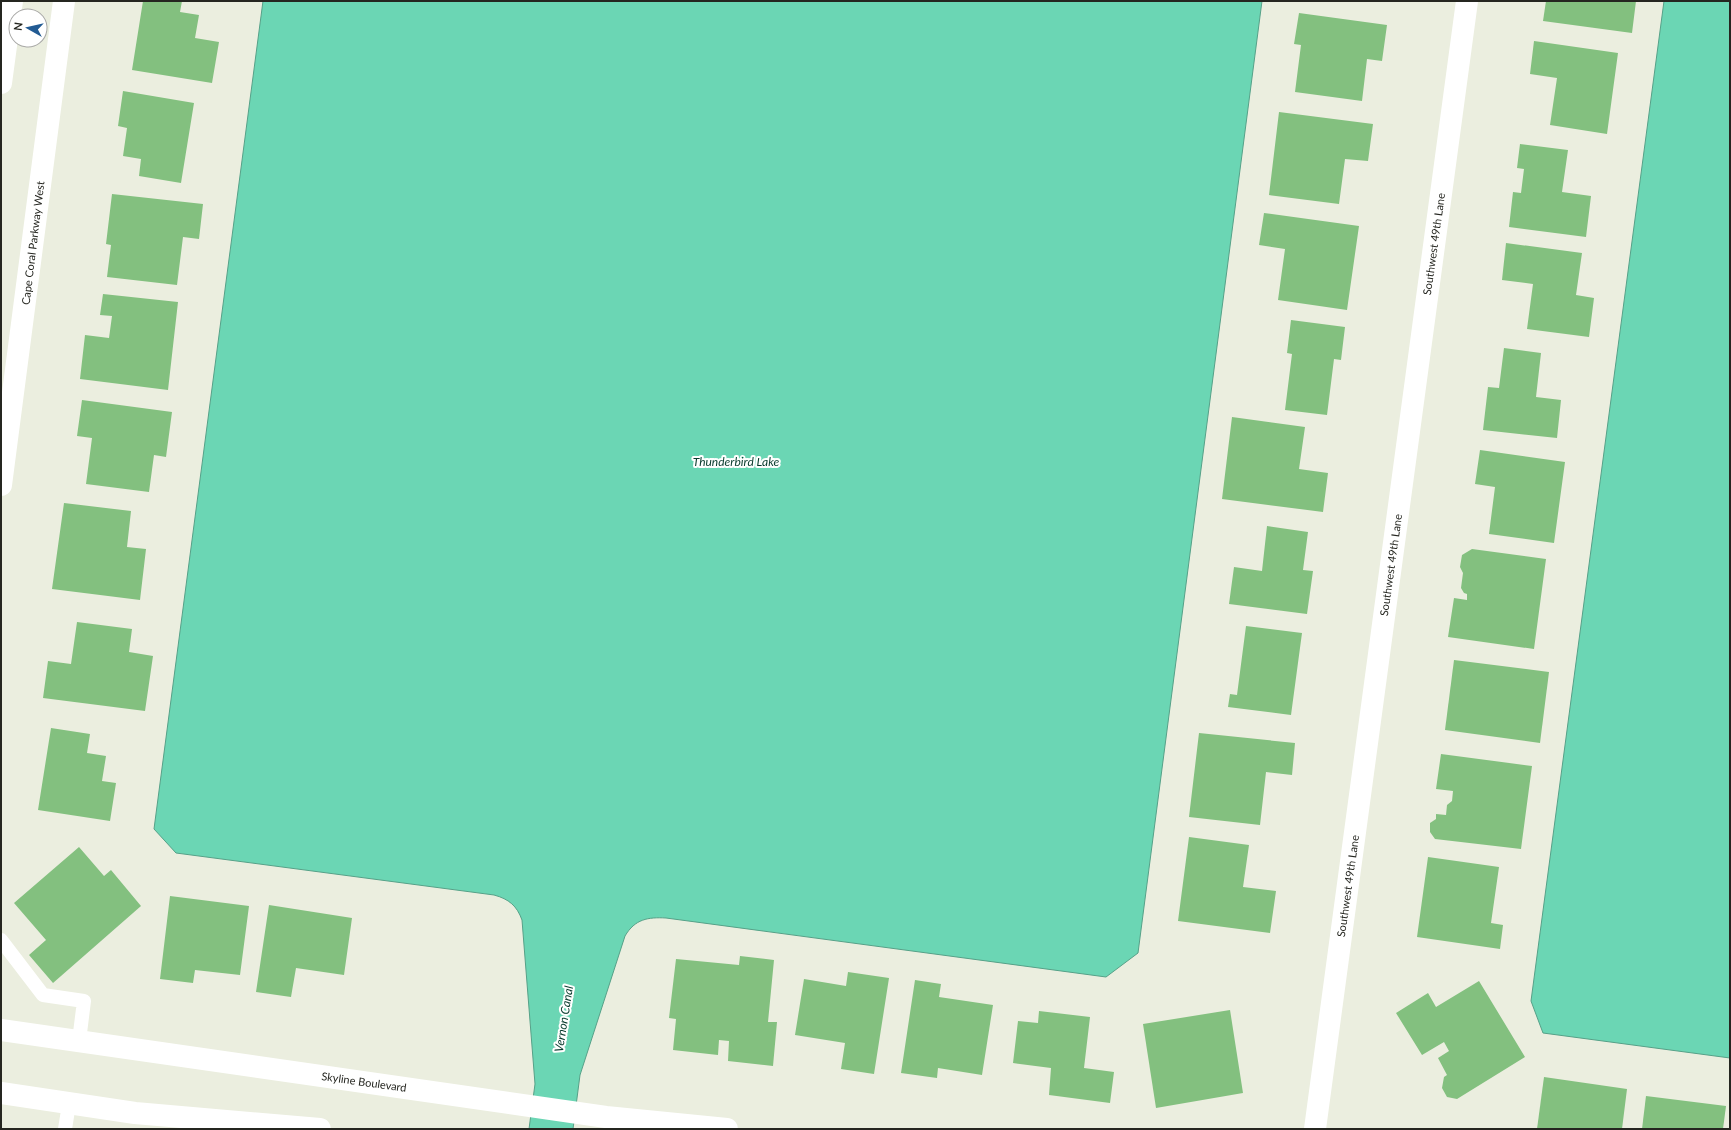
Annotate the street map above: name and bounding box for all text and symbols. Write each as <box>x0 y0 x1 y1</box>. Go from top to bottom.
north arrow <box>8 8 48 48</box>
text: N <box>11 21 25 32</box>
street label: Cape Coral Parkway West <box>18 180 47 306</box>
street label: Southwest 49th Lane <box>1420 192 1447 296</box>
water label: Thunderbird Lake <box>693 454 780 469</box>
street label: Southwest 49th Lane <box>1377 513 1404 617</box>
street label: Southwest 49th Lane <box>1334 834 1361 938</box>
water label: Vernon Canal <box>551 984 576 1053</box>
street label: Skyline Boulevard <box>321 1069 407 1094</box>

